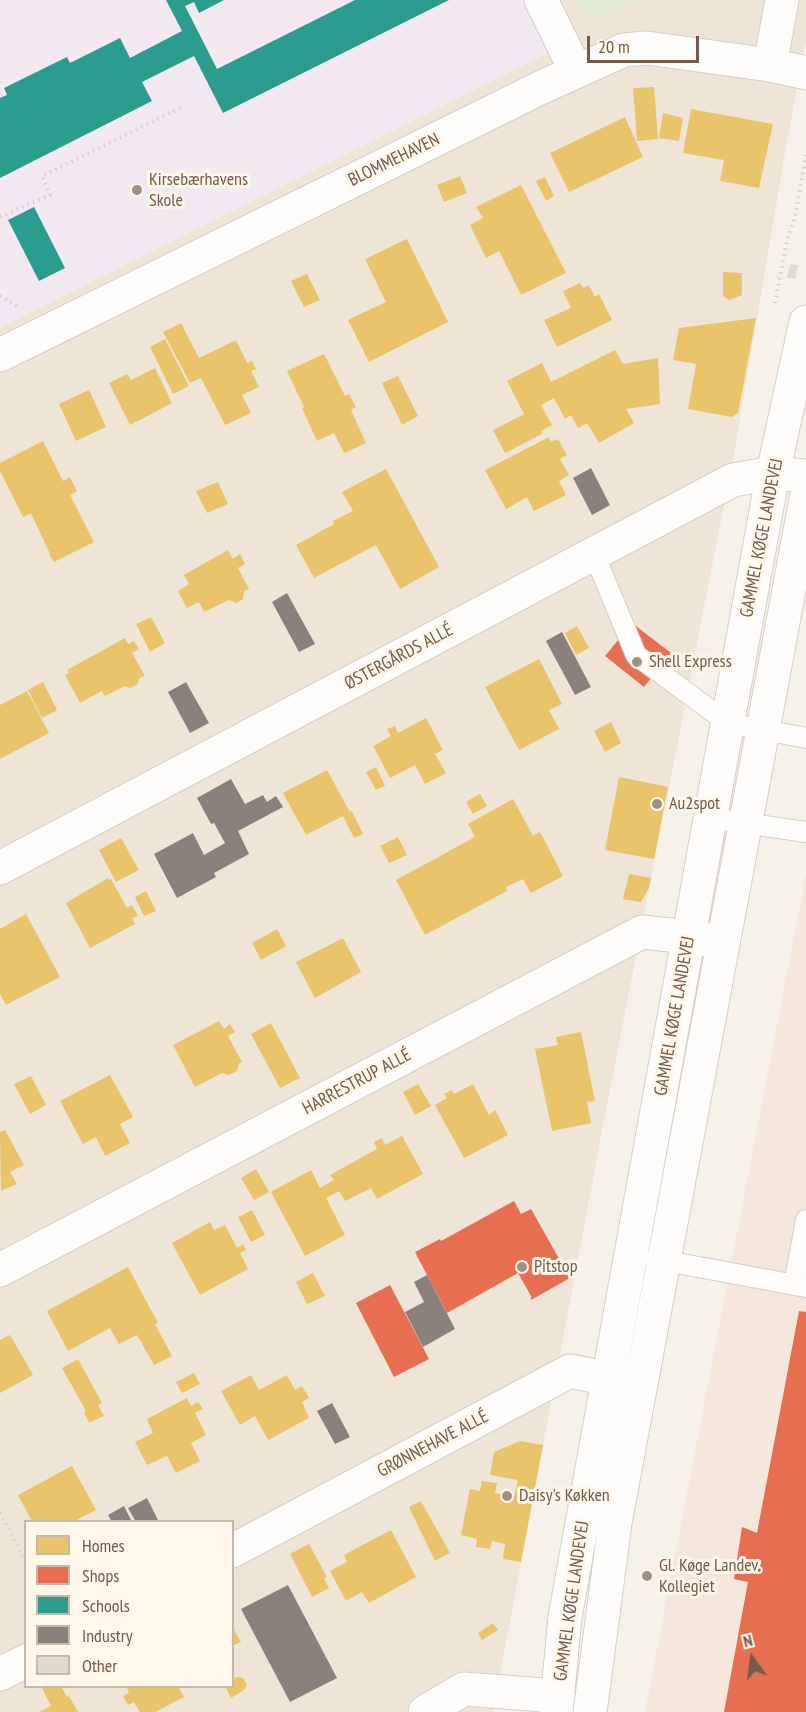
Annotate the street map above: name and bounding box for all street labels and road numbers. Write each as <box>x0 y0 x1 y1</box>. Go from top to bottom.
street label: BLOMMEHAVEN <box>345 129 443 191</box>
street label: GAMMEL KØGE LANDEVEJ <box>736 457 788 619</box>
street label: ØSTERGÅRDS ALLÉ <box>341 619 457 695</box>
street label: GAMMEL KØGE LANDEVEJ <box>650 935 700 1097</box>
street label: HARRESTRUP ALLÉ <box>299 1044 415 1120</box>
street label: GRØNNEHAVE ALLÉ <box>374 1406 492 1482</box>
street label: GAMMEL KØGE LANDEVEJ <box>550 1520 594 1682</box>

